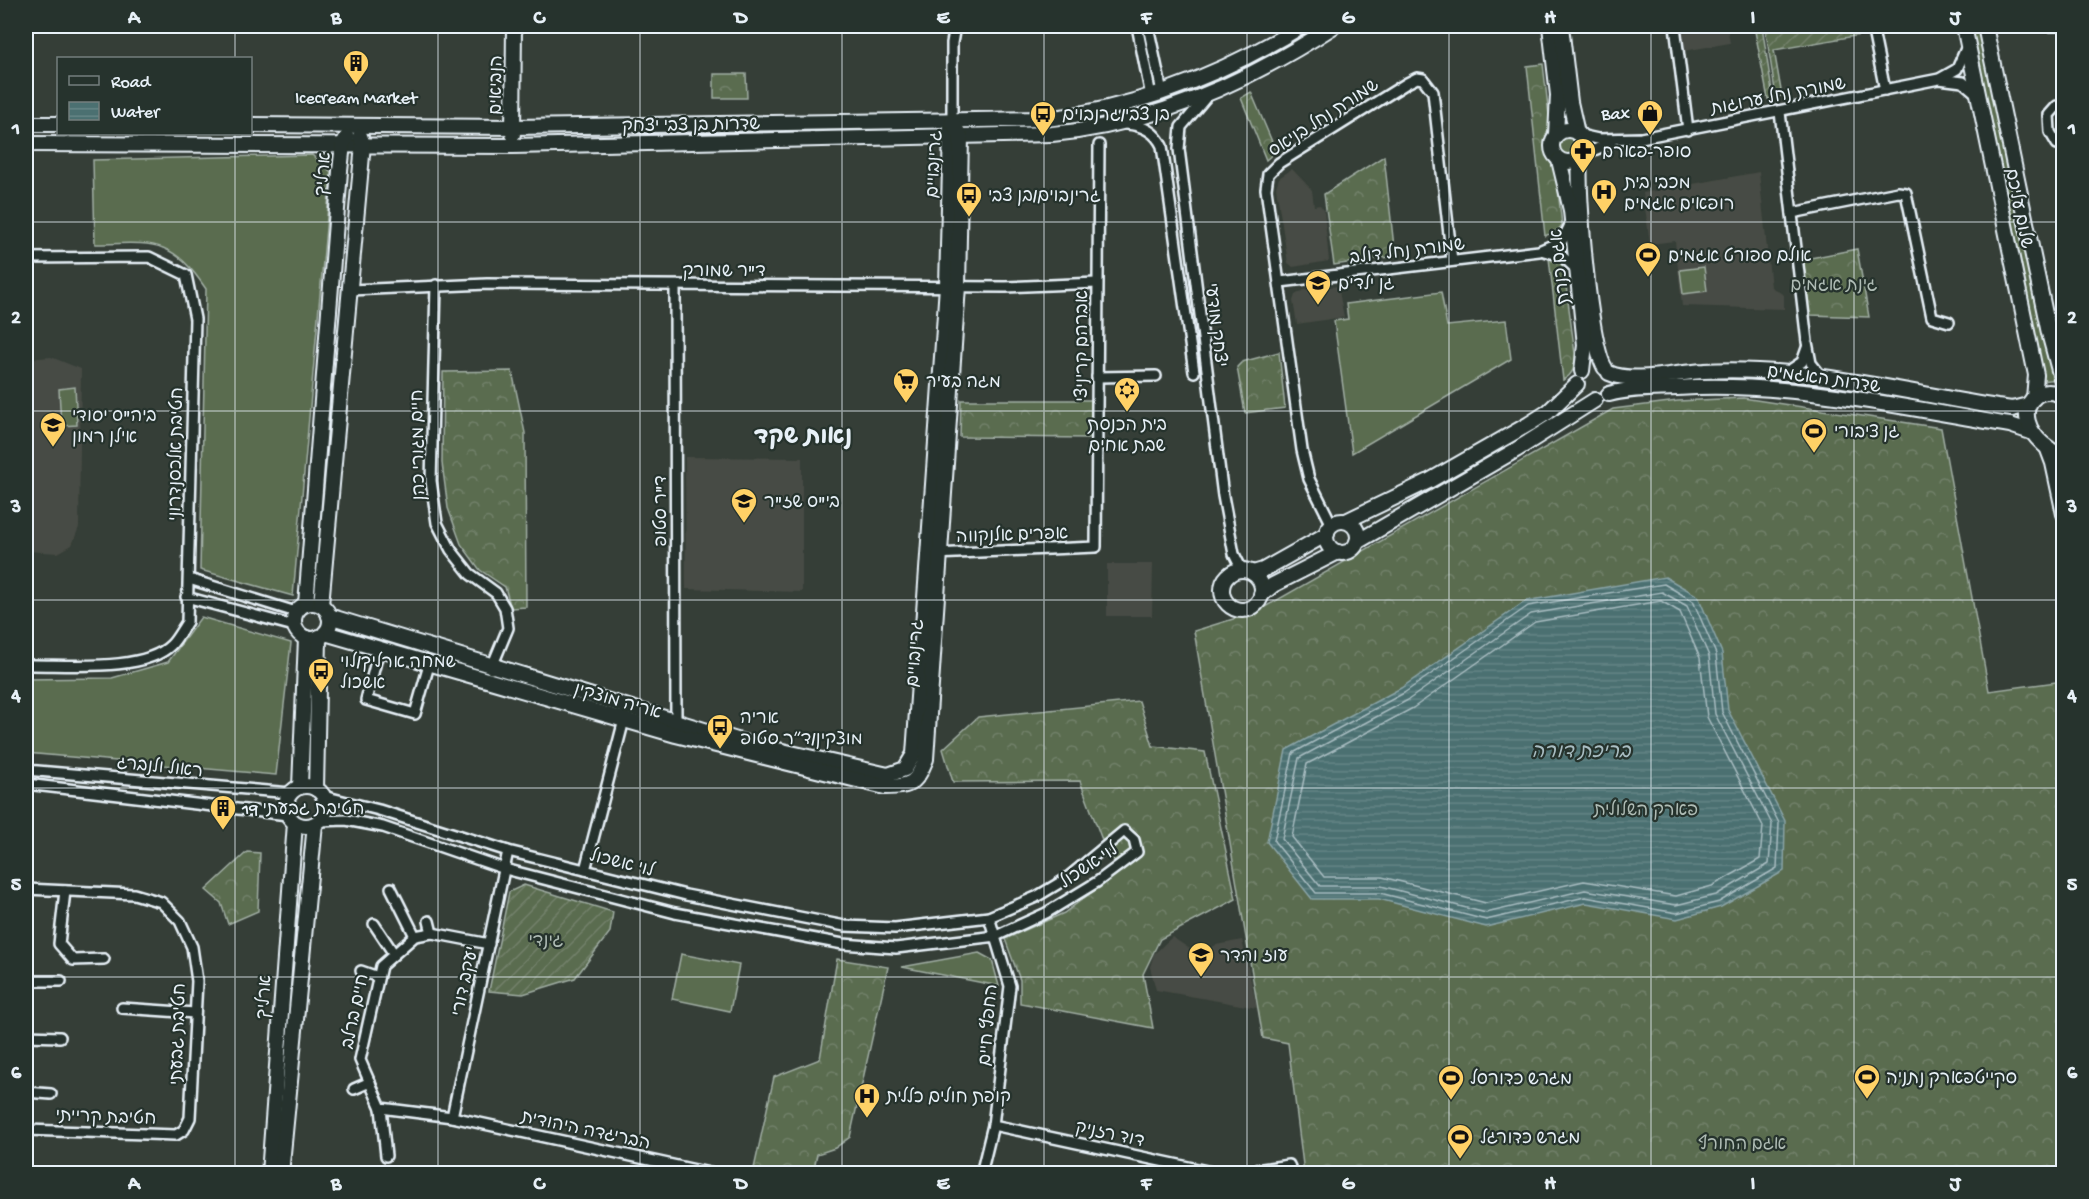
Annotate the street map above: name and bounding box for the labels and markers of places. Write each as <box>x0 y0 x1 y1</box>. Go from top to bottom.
building icon: Icecream Market <box>341 48 371 86</box>
place label: Icecream Market <box>295 89 419 110</box>
shop icon: Bax <box>1635 98 1665 136</box>
bus stop icon: בן צבי/גרנבוים <box>1028 99 1058 137</box>
place label: Bax <box>1600 105 1631 126</box>
place label: בן צבי/גרנבוים <box>1062 106 1170 127</box>
pharmacy icon: סופר-פארם <box>1568 136 1598 174</box>
place label: סופר-פארם <box>1602 143 1691 164</box>
place label: מכבי בית רופאים אגמים <box>1623 174 1734 216</box>
hospital icon: מכבי בית רופאים אגמים <box>1589 177 1619 215</box>
bus stop icon: גרינבוים/בן צבי <box>954 180 984 218</box>
place label: גרינבוים/בן צבי <box>988 187 1101 208</box>
sports icon: אולם ספורט אגמים <box>1633 240 1663 278</box>
place label: אולם ספורט אגמים <box>1668 245 1812 268</box>
school or university icon: גן ילדים <box>1303 268 1333 306</box>
place label: גן ילדים <box>1338 274 1395 296</box>
supermarket icon: מגה בעיר <box>891 366 921 404</box>
place label: מגה בעיר <box>926 373 1001 394</box>
synagogue icon: בית הכנסת שבת אחים <box>1112 375 1142 413</box>
place label: ביה"ס יסודי אילן רמון <box>72 407 157 449</box>
school or university icon: ביה"ס יסודי אילן רמון <box>38 410 68 448</box>
place label: בית הכנסת שבת אחים <box>1087 416 1167 458</box>
sports icon: גן ציבורי <box>1799 416 1829 454</box>
place label: גן ציבורי <box>1834 423 1899 444</box>
school or university icon: בי"ס שז"ר <box>729 486 759 524</box>
place label: בי"ס שז"ר <box>764 493 840 514</box>
place label: שמחה ארליך/לוי אשכול <box>340 651 456 695</box>
bus stop icon: שמחה ארליך/לוי אשכול <box>306 656 336 694</box>
place label: אריה מוצקין/ד״ר סטופ <box>740 709 863 751</box>
bus stop icon: אריה מוצקין/ד״ר סטופ <box>705 712 735 750</box>
building icon: חטיבת גבעתי 19 <box>208 793 238 831</box>
place label: חטיבת גבעתי 19 <box>241 800 365 821</box>
school or university icon: עוז והדר <box>1186 940 1216 978</box>
place label: עוז והדר <box>1220 947 1288 968</box>
sports icon: סקייטפארק נתניה <box>1852 1062 1882 1100</box>
sports icon: מגרש כדורסל <box>1436 1063 1466 1101</box>
place label: מגרש כדורסל <box>1470 1068 1572 1091</box>
place label: סקייטפארק נתניה <box>1886 1069 2017 1090</box>
hospital icon: קופת חולים כללית <box>852 1081 882 1119</box>
place label: קופת חולים כללית <box>885 1086 1011 1109</box>
sports icon: מגרש כדורגל <box>1445 1122 1475 1160</box>
place label: מגרש כדורגל <box>1480 1128 1580 1150</box>

